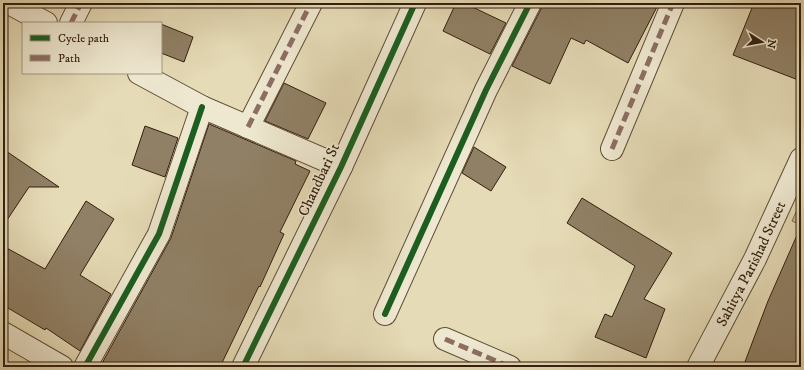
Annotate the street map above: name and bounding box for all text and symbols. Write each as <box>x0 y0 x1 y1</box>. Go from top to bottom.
legend <box>22 22 162 74</box>
north arrow <box>742 22 782 62</box>
text: Cycle path <box>58 31 110 46</box>
text: N <box>763 38 779 49</box>
text: Path <box>58 51 81 66</box>
street label: Chandbari St <box>294 140 344 219</box>
street label: Sahitya Parishad Street <box>712 198 790 330</box>

